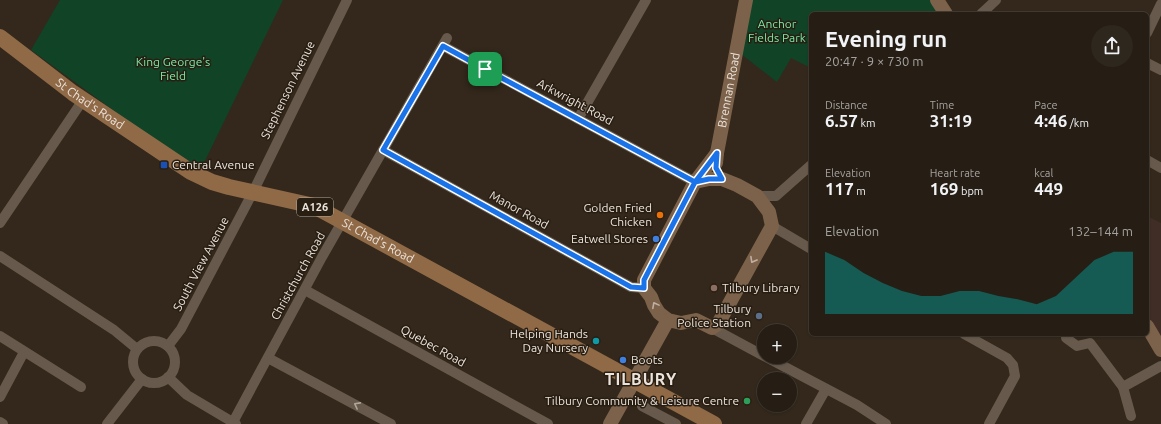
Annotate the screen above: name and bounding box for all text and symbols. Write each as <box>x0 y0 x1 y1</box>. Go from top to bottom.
park label: Anchor Fields Park <box>748 17 806 44</box>
button: share <box>1091 25 1133 67</box>
text: Evening run <box>825 26 947 51</box>
street label: Stephenson Avenue <box>258 39 317 141</box>
pin <box>468 52 502 86</box>
street label: Brennan Road <box>715 52 742 129</box>
text: 20:47 · 9 × 730 m <box>825 54 924 68</box>
park label: King George's Field <box>136 55 210 82</box>
icon: arrive <box>474 58 496 80</box>
street label: St Chad's Road <box>54 75 127 131</box>
street label: Arkwright Road <box>535 76 615 127</box>
text: Distance <box>825 99 868 111</box>
text: Time <box>930 99 954 111</box>
text: Pace <box>1034 99 1058 111</box>
text: 6.57 <box>825 111 858 130</box>
text: 31:19 <box>930 111 972 130</box>
text: 4:46 <box>1034 111 1067 130</box>
text: km <box>858 117 876 129</box>
text: /km <box>1067 117 1089 129</box>
place label: Central Avenue <box>172 158 255 171</box>
marker: Central Avenue <box>159 160 169 170</box>
text: Elevation <box>825 167 871 179</box>
text: Heart rate <box>930 167 980 179</box>
text: kcal <box>1034 167 1053 179</box>
text: 117 <box>825 179 854 198</box>
text: 169 <box>930 179 958 198</box>
text: 449 <box>1034 179 1063 198</box>
text: m <box>854 185 866 197</box>
text: bpm <box>958 185 983 197</box>
street label: Manor Road <box>487 188 551 231</box>
road number: A126 <box>297 198 333 216</box>
place label: Golden Fried Chicken <box>583 201 652 228</box>
marker: Golden Fried Chicken <box>655 210 665 220</box>
street label: South View Avenue <box>170 215 231 313</box>
street label: St Chad's Road <box>340 216 416 265</box>
text: Elevation <box>825 224 879 238</box>
text: 132–144 m <box>1068 224 1133 238</box>
street label: Christchurch Road <box>268 230 327 322</box>
place label: Eatwell Stores <box>571 232 648 245</box>
marker: Eatwell Stores <box>651 234 661 244</box>
one-way arrow <box>750 256 758 264</box>
place label: Tilbury Library <box>722 281 800 294</box>
marker: Tilbury Library <box>709 283 719 293</box>
one-way arrow <box>652 302 660 309</box>
place label: Tilbury Police Station <box>677 302 751 329</box>
marker: Tilbury Police Station <box>754 311 764 321</box>
street label: Quebec Road <box>398 322 468 369</box>
map controls <box>757 324 797 412</box>
button: + <box>757 324 797 364</box>
place label: Helping Hands Day Nursery <box>510 327 588 354</box>
marker: Helping Hands Day Nursery <box>591 336 601 346</box>
place label: Boots <box>631 353 663 366</box>
marker: Boots <box>618 355 628 365</box>
district label: TILBURY <box>605 370 677 388</box>
button: − <box>757 372 797 412</box>
place label: Tilbury Community & Leisure Centre <box>545 394 739 407</box>
marker: Tilbury Community & Leisure Centre <box>742 396 752 406</box>
one-way arrow <box>354 403 361 410</box>

